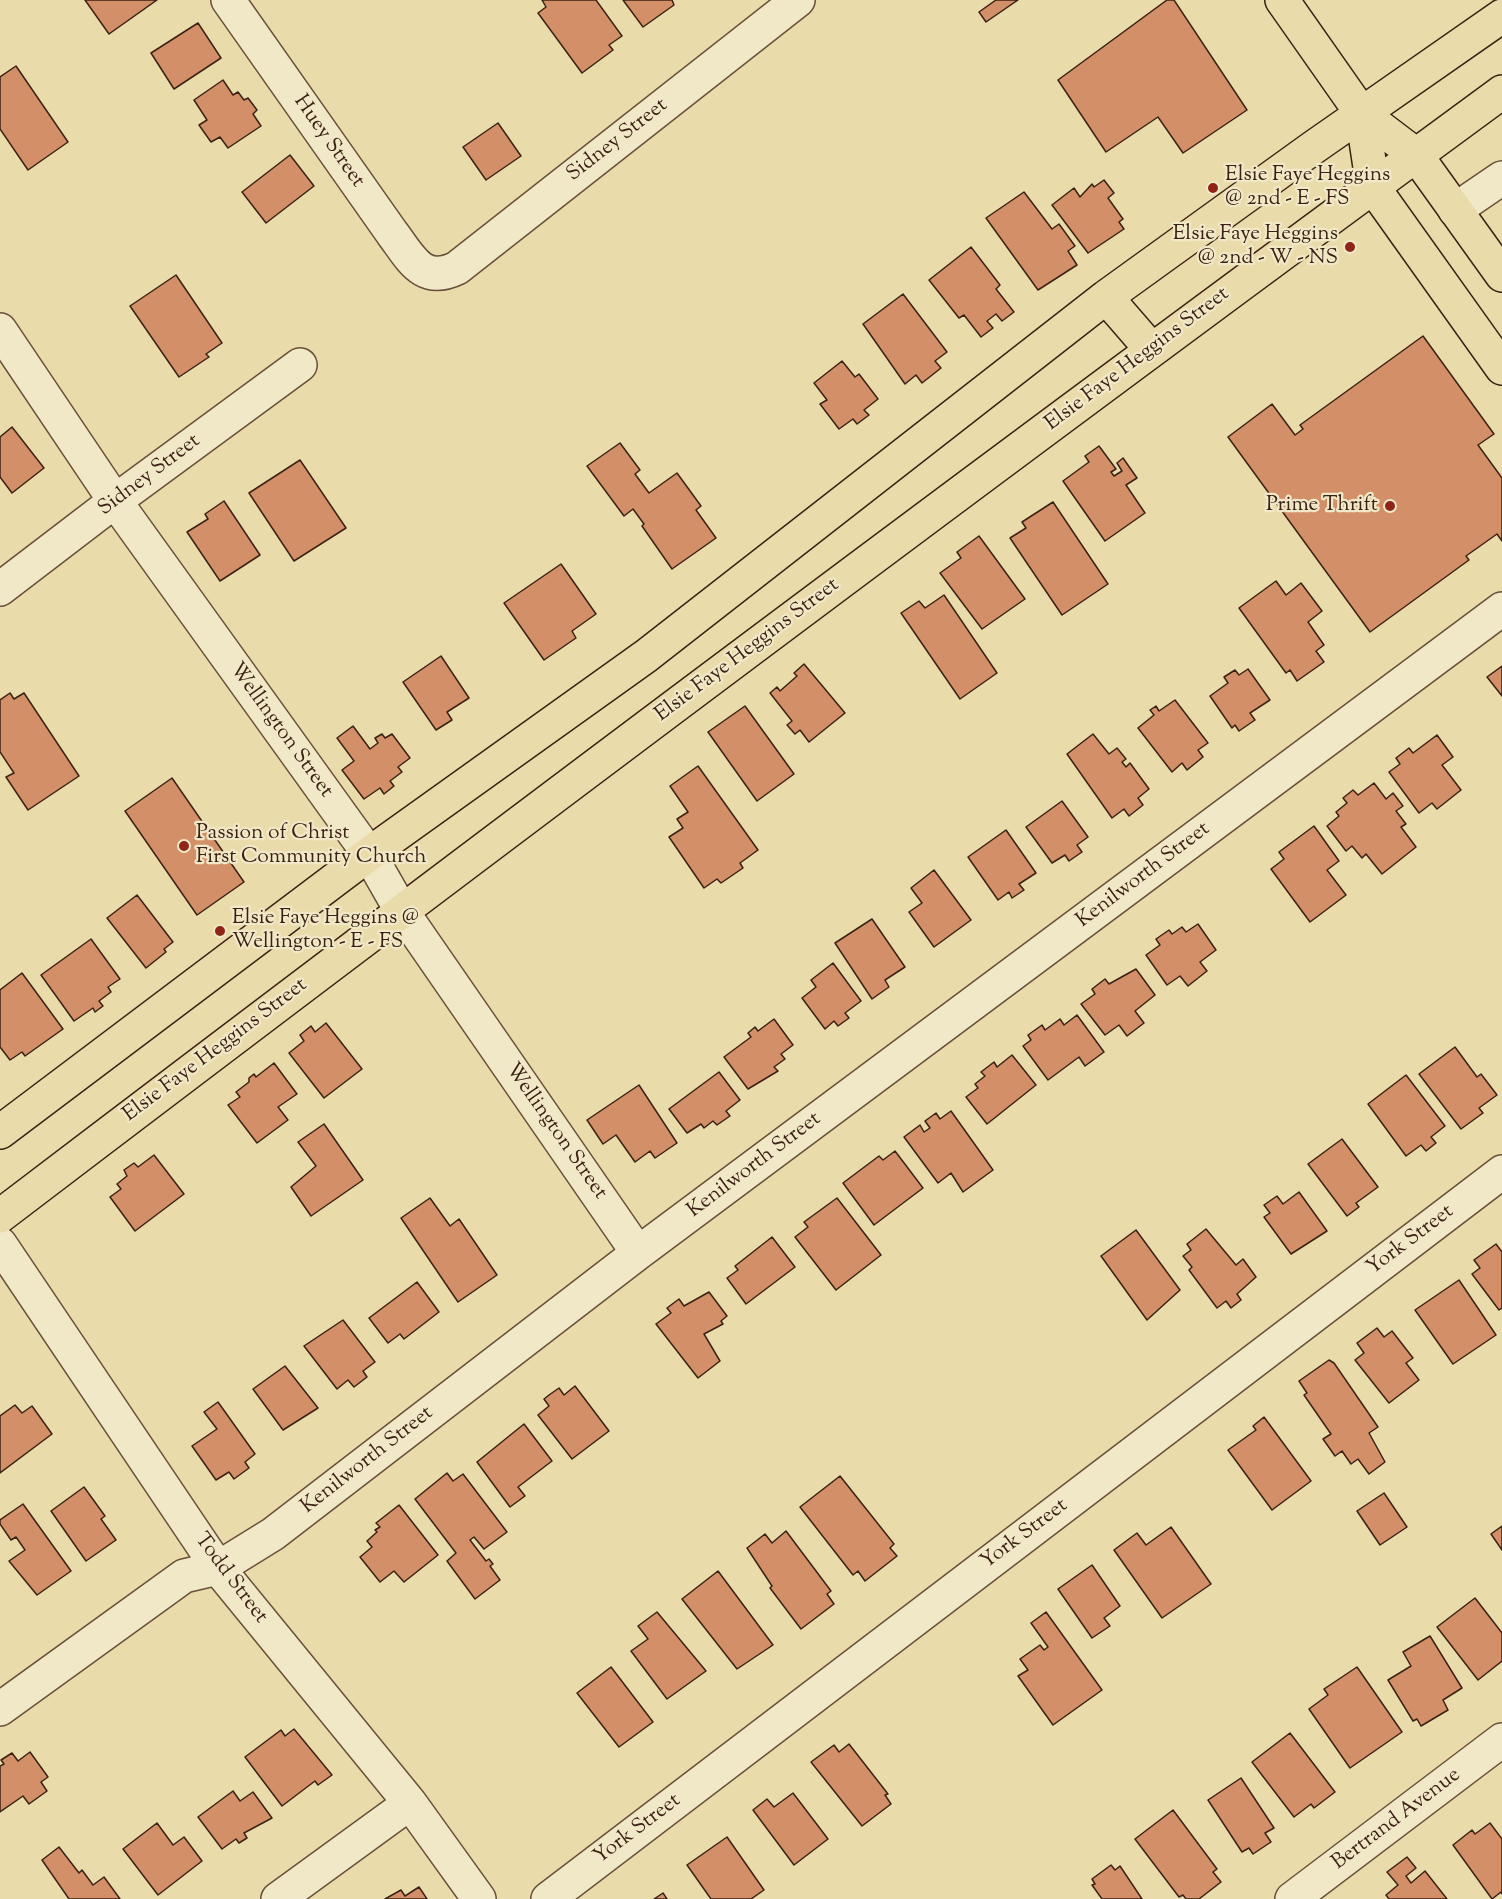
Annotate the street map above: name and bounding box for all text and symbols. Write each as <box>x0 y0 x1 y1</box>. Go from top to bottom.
street label: Huey Street <box>287 91 369 193</box>
street label: Sidney Street <box>563 94 673 188</box>
place label: Elsie Faye Heggins @ 2nd - E - FS <box>1225 163 1390 213</box>
marker: Elsie Faye Heggins @ 2nd - E - FS <box>1206 181 1220 195</box>
place label: Elsie Faye Heggins @ 2nd - W - NS <box>1173 222 1338 272</box>
marker: Elsie Faye Heggins @ 2nd - W - NS <box>1343 240 1357 254</box>
street label: Elsie Faye Heggins Street <box>1041 283 1235 437</box>
street label: Sidney Street <box>94 430 206 522</box>
place label: Prime Thrift <box>1266 493 1378 519</box>
marker: Prime Thrift <box>1383 499 1397 513</box>
street label: Elsie Faye Heggins Street <box>651 574 845 728</box>
street label: Wellington Street <box>223 659 337 803</box>
street label: Kenilworth Street <box>1072 818 1216 934</box>
place label: Passion of Christ First Community Church <box>196 821 427 871</box>
marker: Passion of Christ First Community Church <box>177 839 191 853</box>
place label: Elsie Faye Heggins @ Wellington - E - FS <box>232 906 419 956</box>
marker: Elsie Faye Heggins @ Wellington - E - FS <box>213 924 227 938</box>
street label: Elsie Faye Heggins Street <box>119 974 313 1128</box>
street label: Wellington Street <box>499 1059 611 1205</box>
street label: Kenilworth Street <box>683 1108 827 1224</box>
street label: York Street <box>1363 1200 1459 1282</box>
street label: Kenilworth Street <box>297 1402 439 1520</box>
street label: York Street <box>977 1494 1073 1576</box>
street label: Todd Street <box>188 1529 272 1629</box>
street label: Bertrand Avenue <box>1328 1763 1466 1877</box>
street label: York Street <box>590 1789 686 1871</box>

